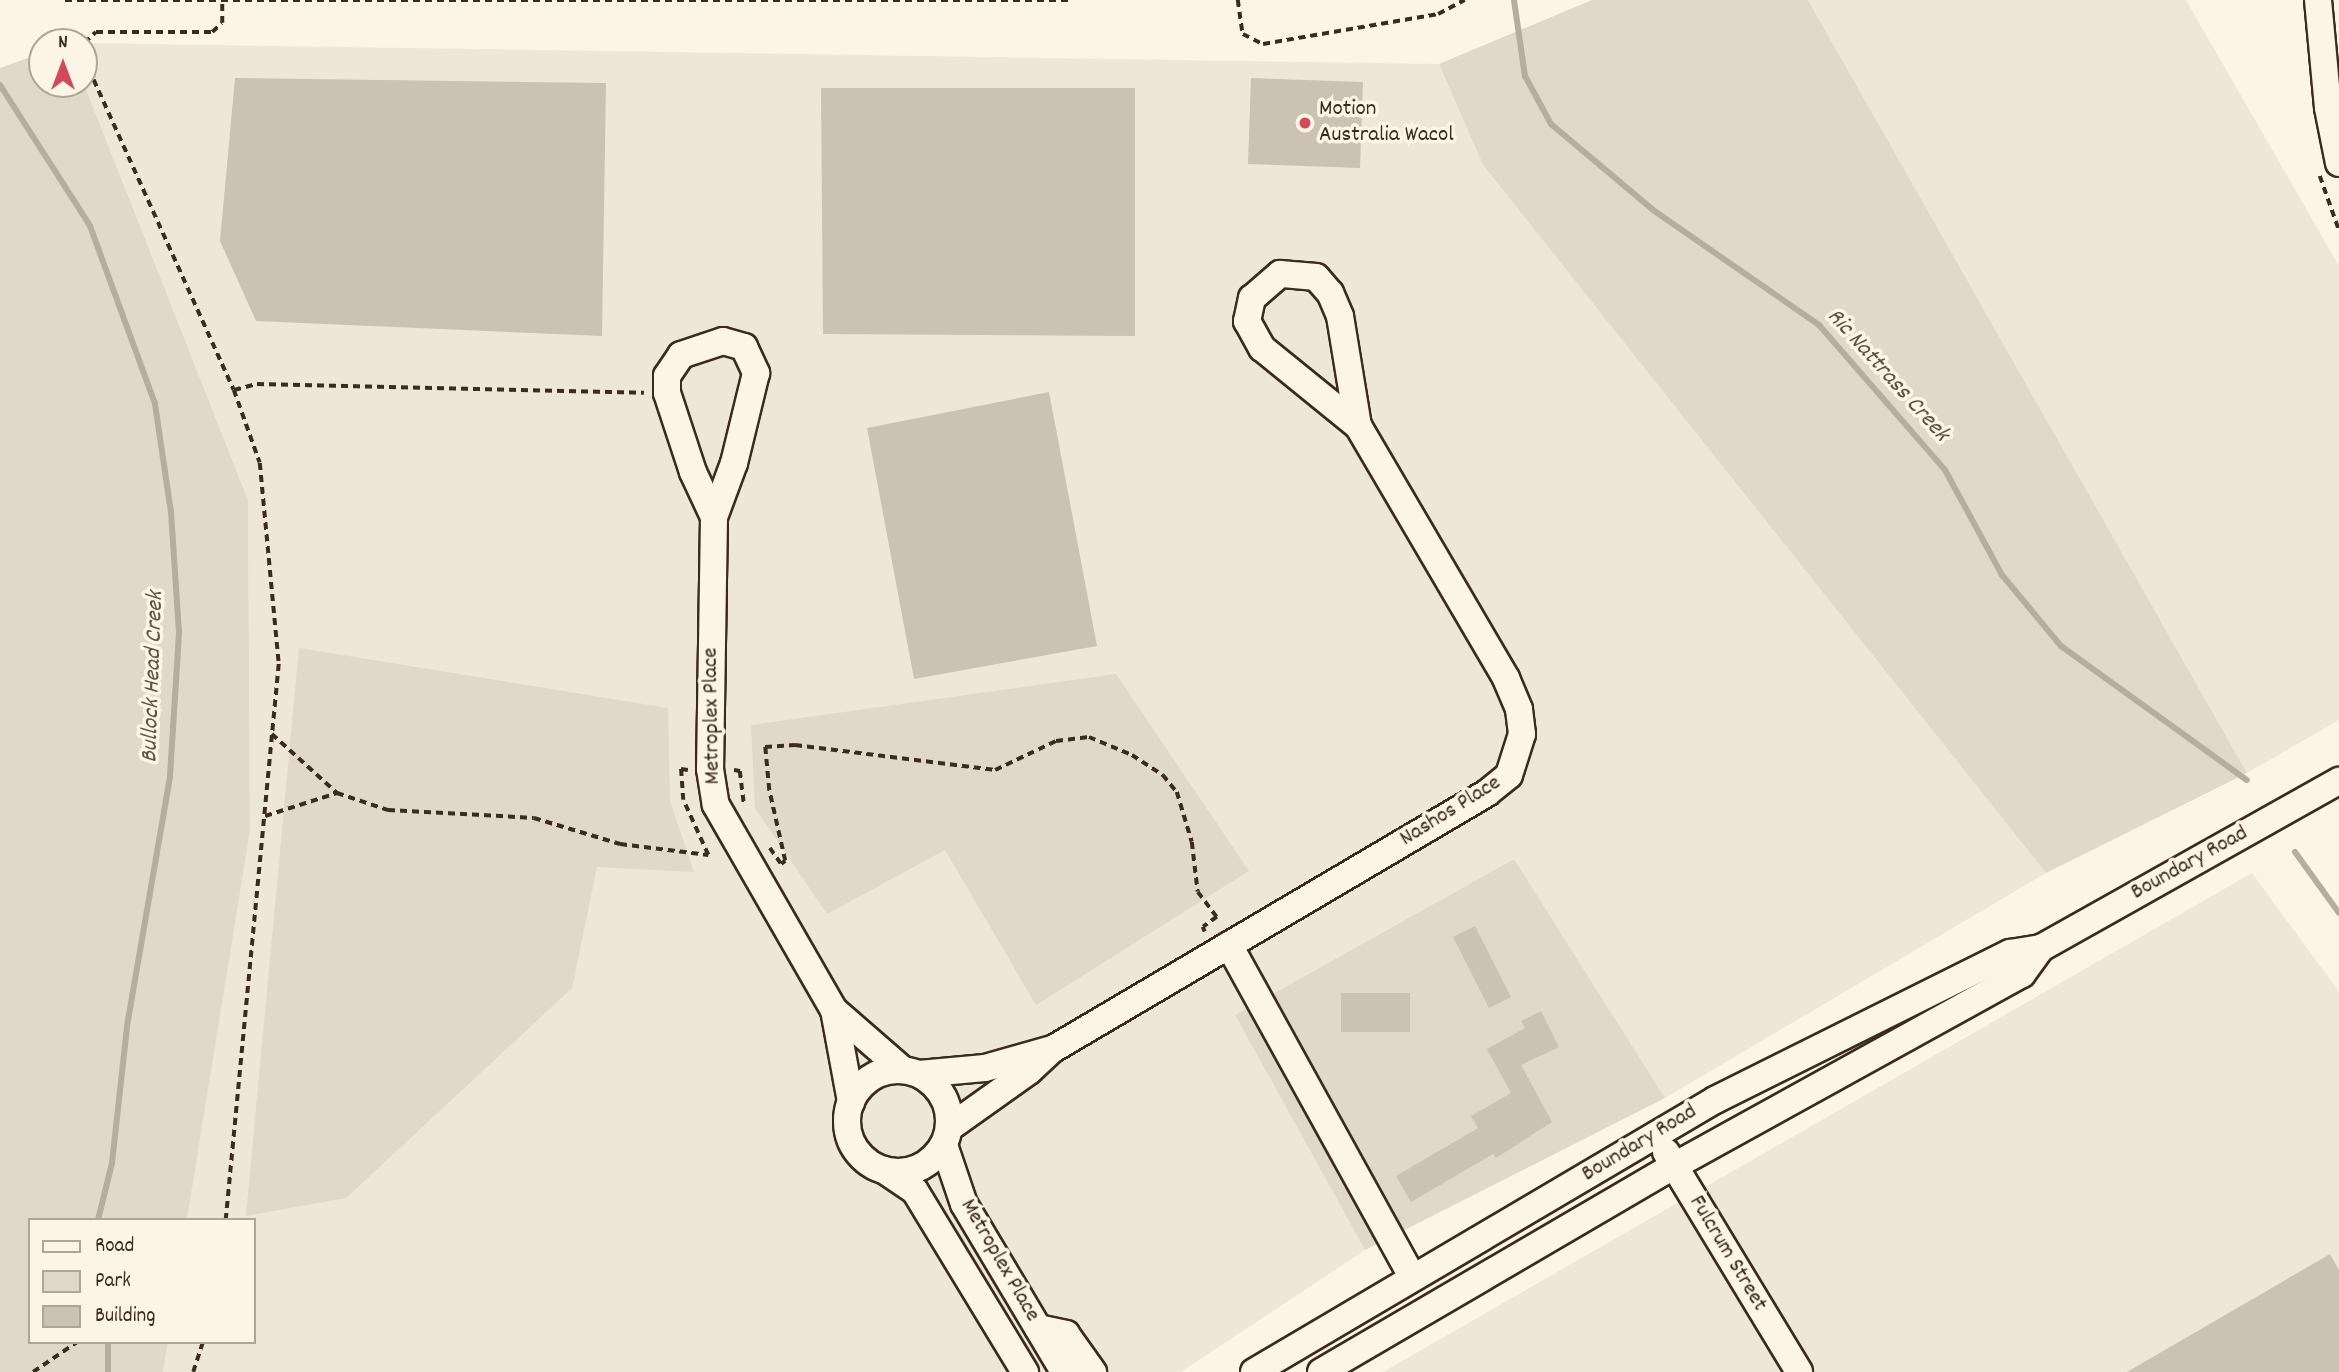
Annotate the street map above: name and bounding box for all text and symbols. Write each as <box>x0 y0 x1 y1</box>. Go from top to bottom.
north arrow <box>28 28 98 98</box>
text: N <box>58 30 68 57</box>
place label: Motion Australia Wacol <box>1319 96 1454 150</box>
marker: Motion Australia Wacol <box>1297 115 1313 131</box>
water label: Ric Nattrass Creek <box>1820 303 1954 449</box>
water label: Bullock Head Creek <box>137 591 171 763</box>
street label: Metroplex Place <box>698 647 728 785</box>
street label: Nashos Place <box>1396 770 1506 854</box>
street label: Boundary Road <box>2127 821 2253 907</box>
street label: Boundary Road <box>1577 1099 1703 1189</box>
street label: Fulcrum Street <box>1682 1191 1772 1317</box>
street label: Metroplex Place <box>953 1195 1045 1327</box>
legend <box>28 1218 256 1344</box>
text: Road <box>95 1232 134 1262</box>
text: Park <box>95 1267 131 1297</box>
text: Building <box>95 1302 155 1332</box>

